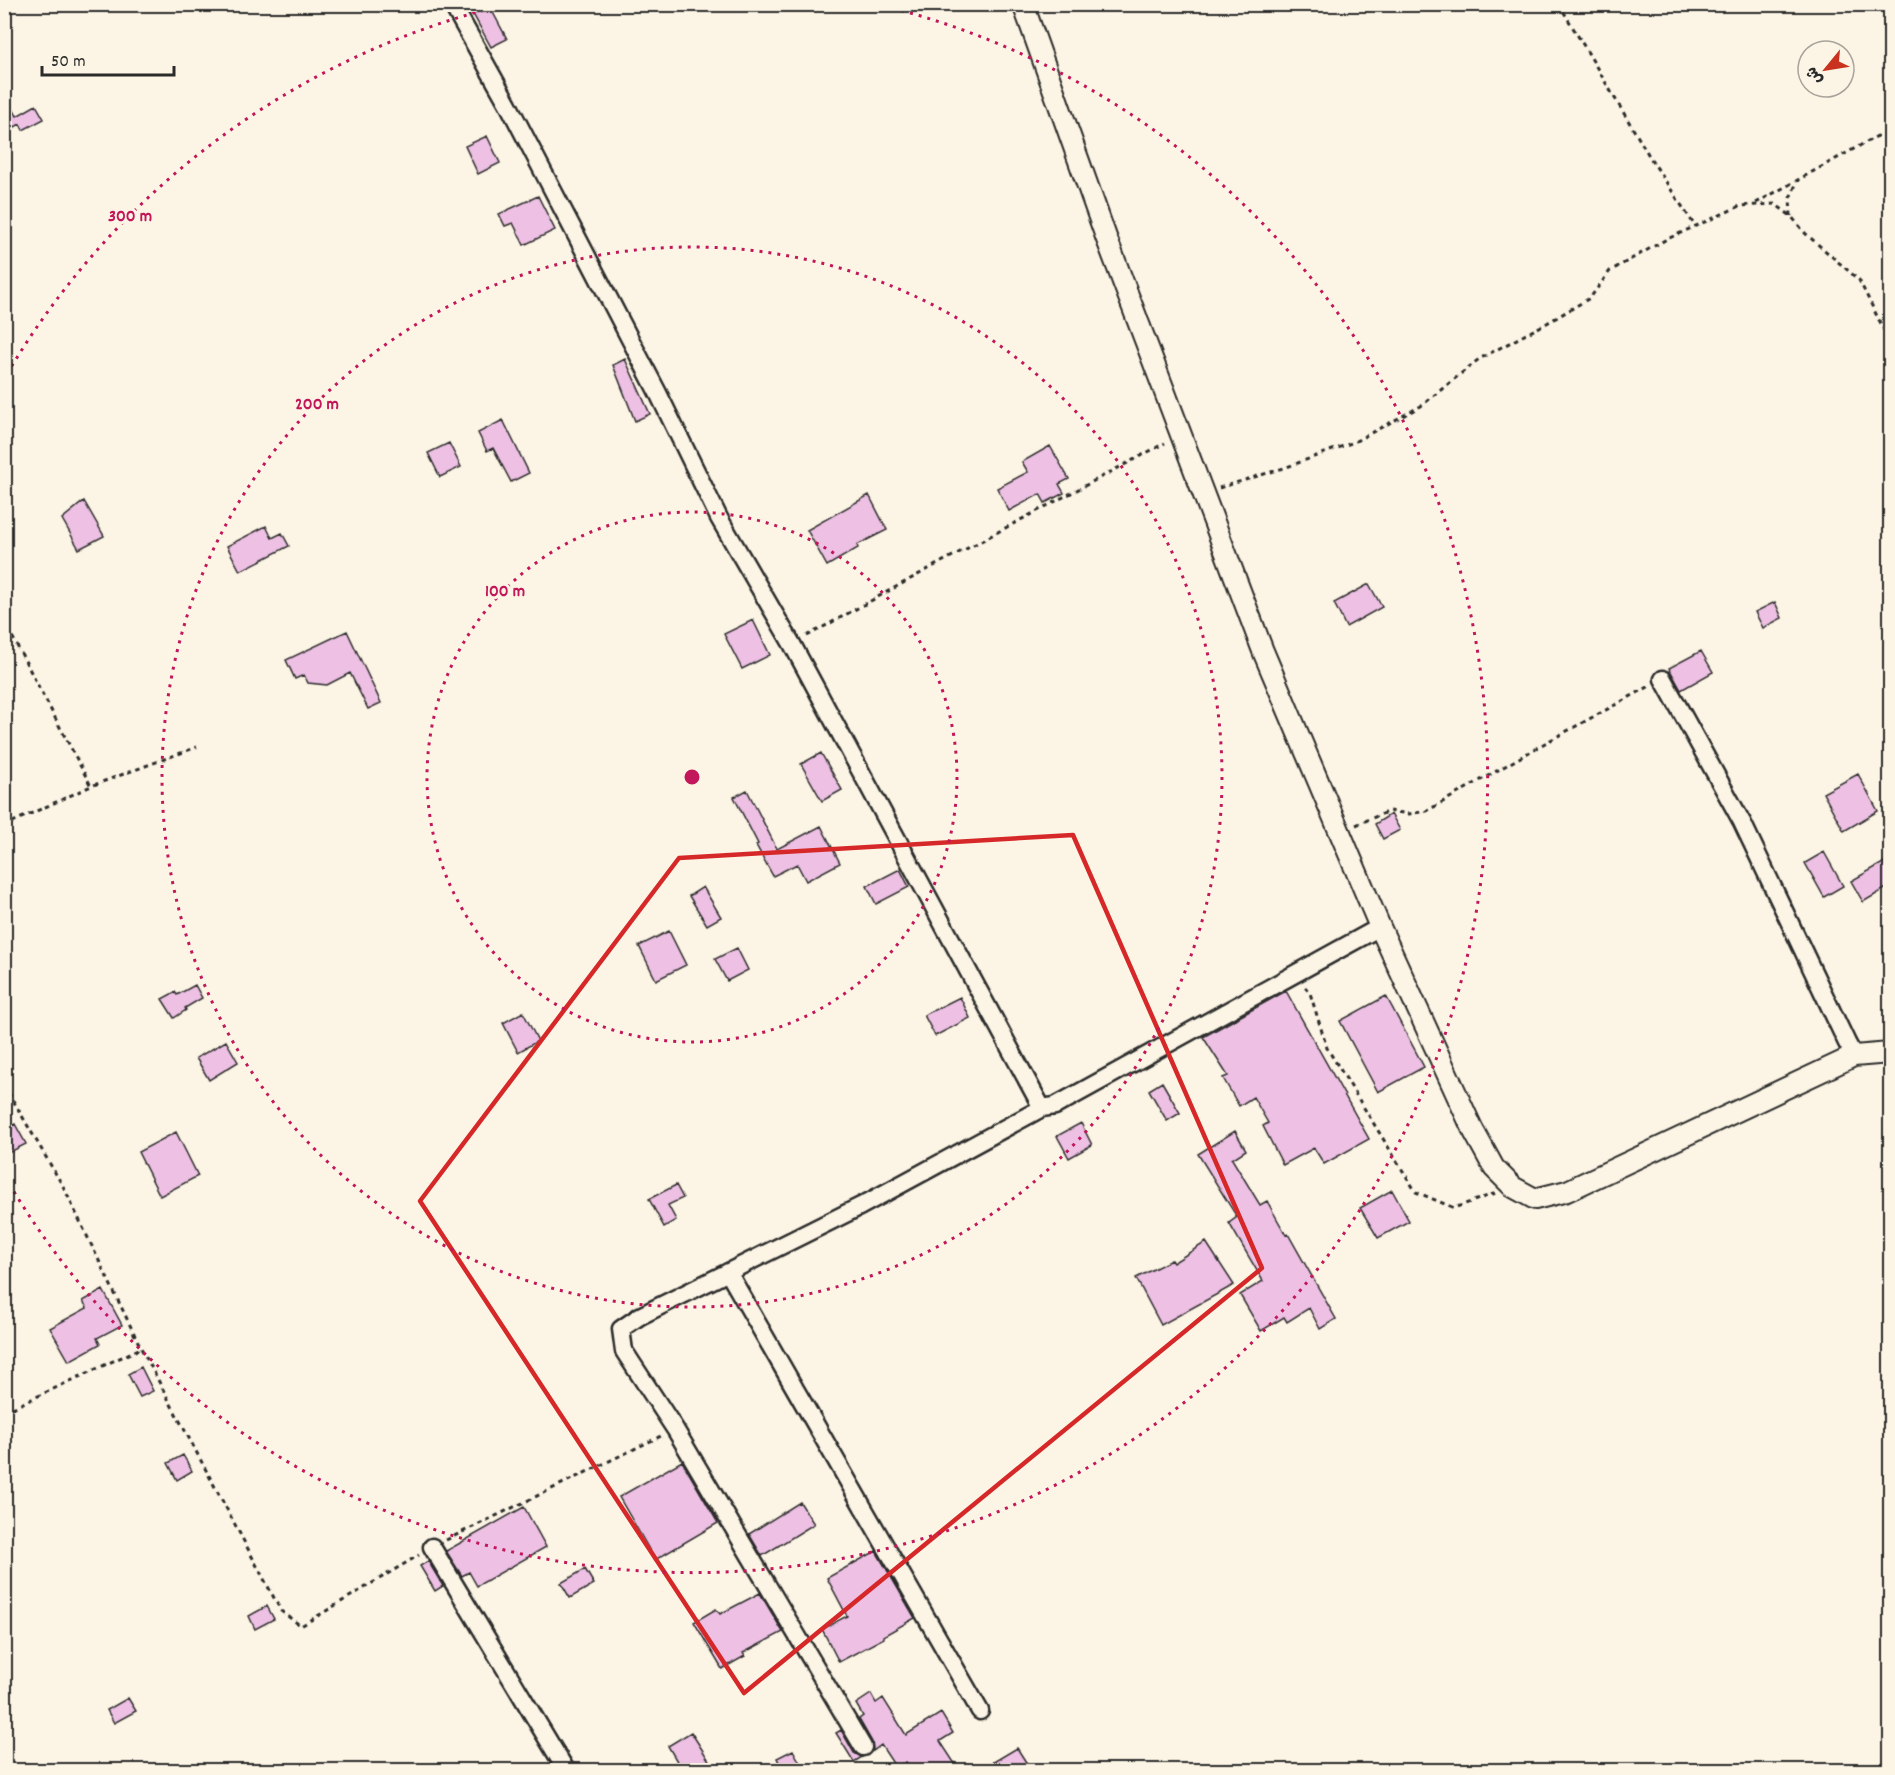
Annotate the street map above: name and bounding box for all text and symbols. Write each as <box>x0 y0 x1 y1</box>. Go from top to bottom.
scale bar <box>42 39 174 77</box>
north arrow <box>1796 39 1856 99</box>
text: 50 m <box>51 50 86 75</box>
text: ش <box>1801 62 1830 89</box>
text: 300 m <box>108 205 152 230</box>
text: 200 m <box>295 393 339 418</box>
text: 100 m <box>485 580 525 605</box>
centre of rings <box>682 767 702 787</box>

